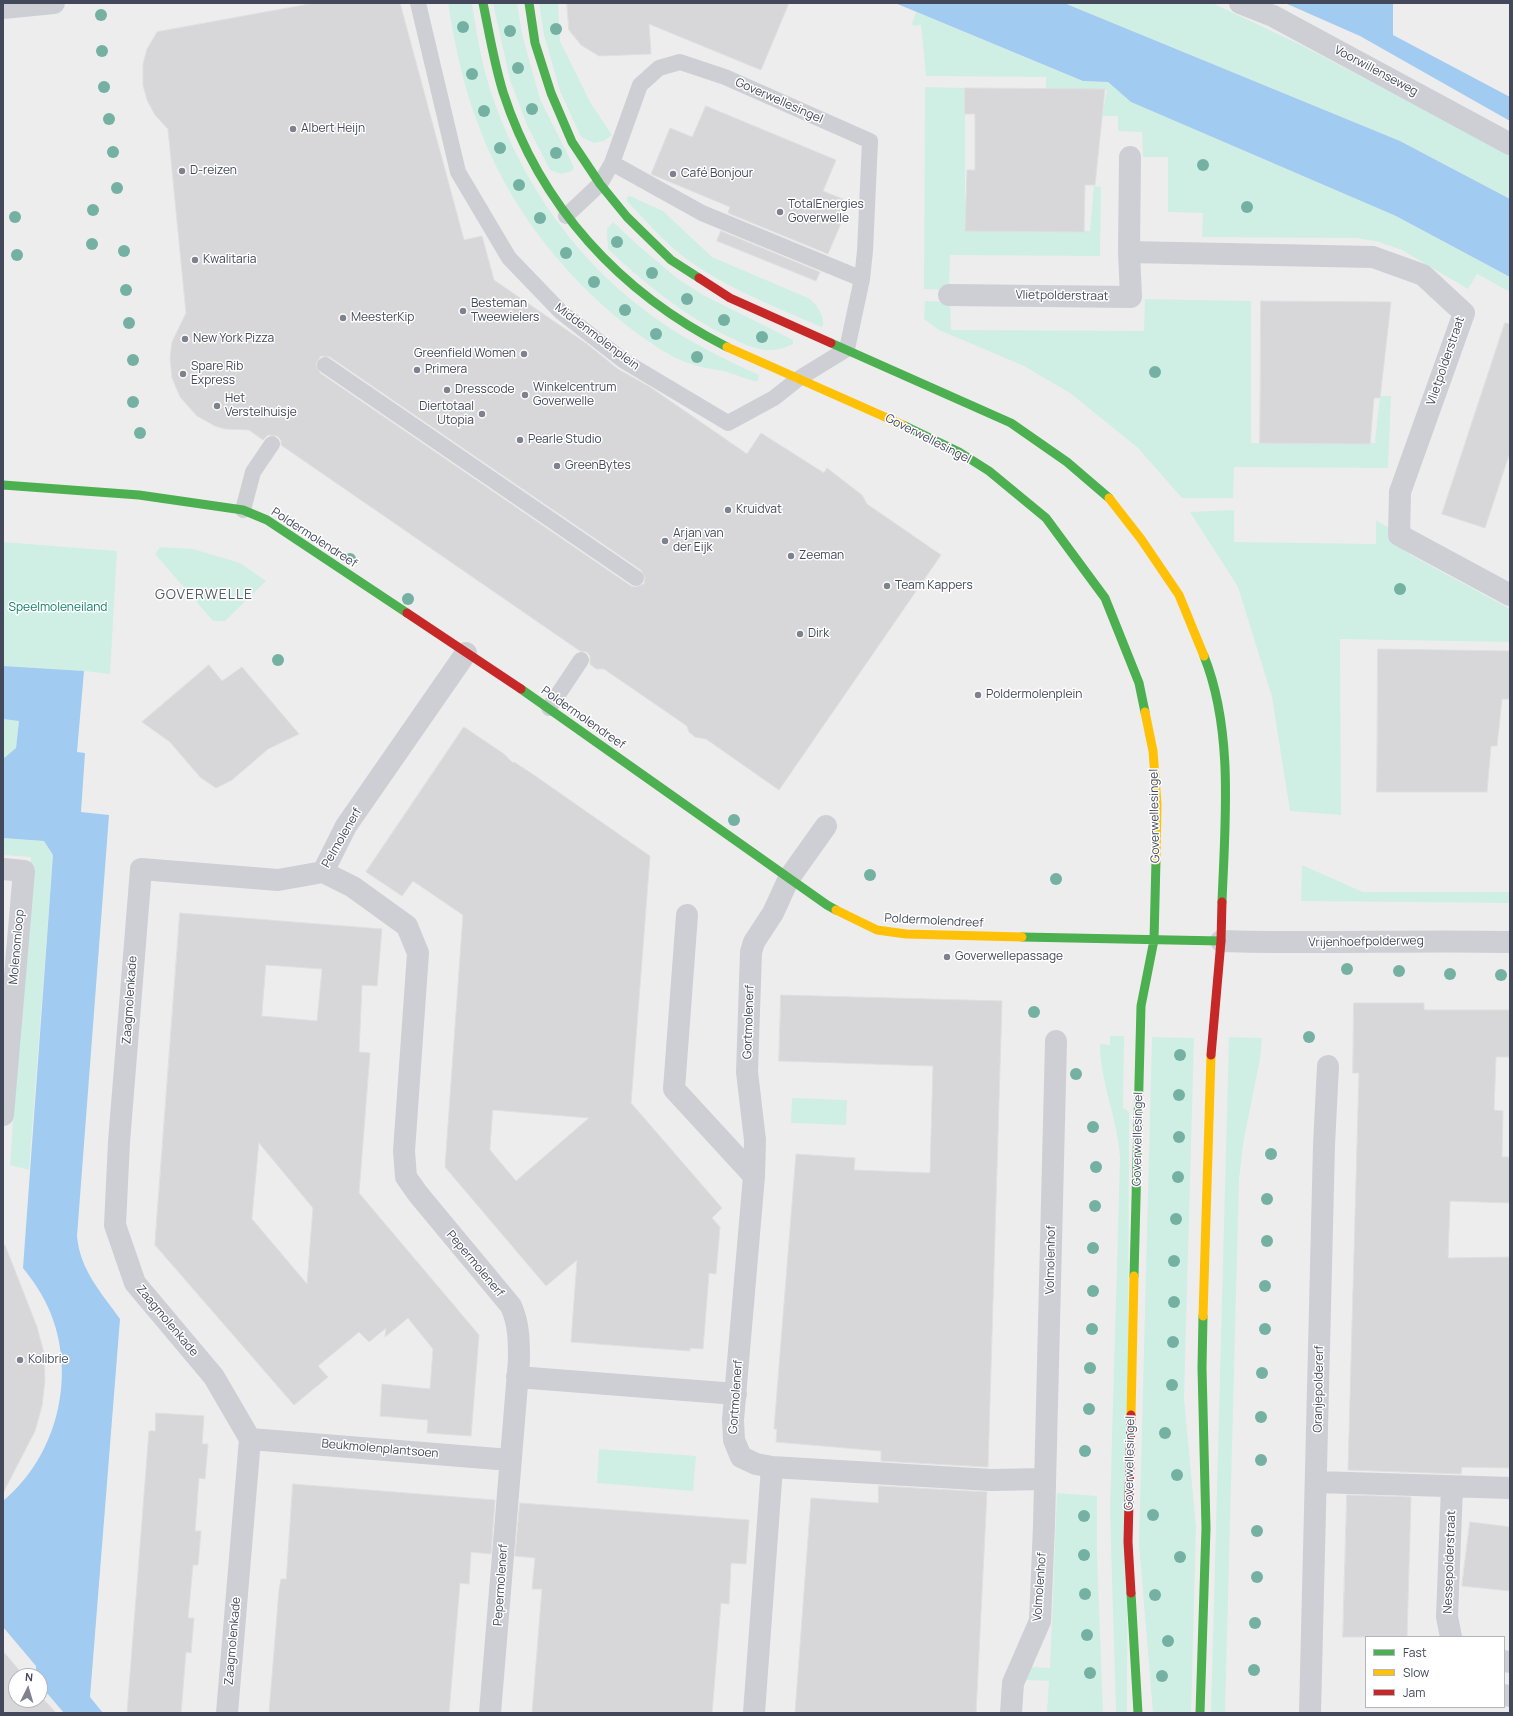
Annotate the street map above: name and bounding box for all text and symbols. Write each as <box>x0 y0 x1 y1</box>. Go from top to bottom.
street label: Voorwillenseweg <box>1332 43 1420 99</box>
street label: Goverwellesingel <box>733 75 825 127</box>
place label: Albert Heijn <box>301 122 365 136</box>
marker: Albert Heijn <box>288 124 298 134</box>
place label: D-reizen <box>190 164 237 178</box>
marker: D-reizen <box>177 166 187 176</box>
place label: Café Bonjour <box>681 167 753 181</box>
marker: Café Bonjour <box>668 169 678 179</box>
place label: TotalEnergies Goverwelle <box>788 198 864 226</box>
marker: TotalEnergies Goverwelle <box>775 207 785 217</box>
place label: Kwalitaria <box>203 253 257 267</box>
marker: Kwalitaria <box>190 255 200 265</box>
street label: Vlietpolderstraat <box>1015 288 1109 304</box>
place label: Besteman Tweewielers <box>471 297 539 325</box>
street label: Middenmolenplein <box>552 301 642 373</box>
marker: Besteman Tweewielers <box>458 306 468 316</box>
place label: MeesterKip <box>351 311 414 325</box>
marker: MeesterKip <box>338 313 348 323</box>
street label: Vlietpolderstraat <box>1424 315 1468 407</box>
place label: New York Pizza <box>193 332 274 346</box>
marker: New York Pizza <box>180 334 190 344</box>
place label: Greenfield Women <box>414 347 516 361</box>
marker: Greenfield Women <box>519 349 529 359</box>
place label: Spare Rib Express <box>191 360 243 388</box>
place label: Primera <box>425 363 467 377</box>
marker: Primera <box>412 365 422 375</box>
marker: Spare Rib Express <box>178 369 188 379</box>
place label: Winkelcentrum Goverwelle <box>533 381 616 409</box>
place label: Dresscode <box>455 383 515 397</box>
marker: Dresscode <box>442 385 452 395</box>
marker: Winkelcentrum Goverwelle <box>520 390 530 400</box>
place label: Het Verstelhuisje <box>225 392 297 420</box>
place label: Diertotaal Utopia <box>419 400 474 428</box>
marker: Het Verstelhuisje <box>212 401 222 411</box>
marker: Diertotaal Utopia <box>477 409 487 419</box>
street label: Goverwellesingel <box>883 411 973 467</box>
place label: Pearle Studio <box>528 433 602 447</box>
marker: Pearle Studio <box>515 435 525 445</box>
place label: GreenBytes <box>565 459 631 473</box>
marker: GreenBytes <box>552 461 562 471</box>
place label: Kruidvat <box>736 503 782 517</box>
street label: Poldermolendreef <box>269 505 359 571</box>
marker: Kruidvat <box>723 505 733 515</box>
place label: Arjan van der Eijk <box>673 527 724 555</box>
marker: Arjan van der Eijk <box>660 536 670 546</box>
place label: Zeeman <box>799 549 844 563</box>
marker: Zeeman <box>786 551 796 561</box>
place label: Team Kappers <box>895 579 973 593</box>
marker: Team Kappers <box>882 581 892 591</box>
district label: GOVERWELLE <box>155 587 253 603</box>
park label: Speelmoleneiland <box>9 601 107 615</box>
place label: Dirk <box>808 627 829 641</box>
marker: Dirk <box>795 629 805 639</box>
street label: Poldermolendreef <box>538 684 628 752</box>
place label: Poldermolenplein <box>986 688 1082 702</box>
marker: Poldermolenplein <box>973 690 983 700</box>
street label: Goverwellesingel <box>1147 769 1163 863</box>
street label: Pelmolenerf <box>319 806 365 870</box>
street label: Molenomloop <box>7 909 27 985</box>
street label: Poldermolendreef <box>884 911 984 931</box>
street label: Vrijenhoefpolderweg <box>1308 934 1424 950</box>
place label: Goverwellepassage <box>955 950 1063 964</box>
marker: Goverwellepassage <box>942 952 952 962</box>
street label: Zaagmolenkade <box>120 955 140 1045</box>
street label: Gortmolenerf <box>741 985 757 1059</box>
street label: Goverwellesingel <box>1130 1092 1146 1186</box>
street label: Volmolenhof <box>1043 1225 1059 1295</box>
street label: Pepermolenerf <box>443 1228 507 1300</box>
street label: Zaagmolenkade <box>133 1282 201 1360</box>
street label: Oranjepoldererf <box>1311 1345 1327 1433</box>
place label: Kolibrie <box>28 1353 69 1367</box>
marker: Kolibrie <box>15 1355 25 1365</box>
street label: Gortmolenerf <box>726 1359 746 1435</box>
street label: Goverwellesingel <box>1122 1416 1138 1510</box>
street label: Beukmolenplantsoen <box>321 1437 439 1461</box>
street label: Nessepolderstraat <box>1441 1510 1459 1614</box>
street label: Pepermolenerf <box>491 1544 511 1626</box>
street label: Volmolenhof <box>1030 1552 1050 1622</box>
street label: Zaagmolenkade <box>222 1596 244 1686</box>
legend <box>1365 1636 1505 1708</box>
text: Fast <box>1403 1644 1427 1661</box>
text: Slow <box>1403 1664 1429 1681</box>
north arrow <box>8 1668 48 1708</box>
text: N <box>24 1669 34 1684</box>
text: Jam <box>1403 1684 1425 1701</box>

